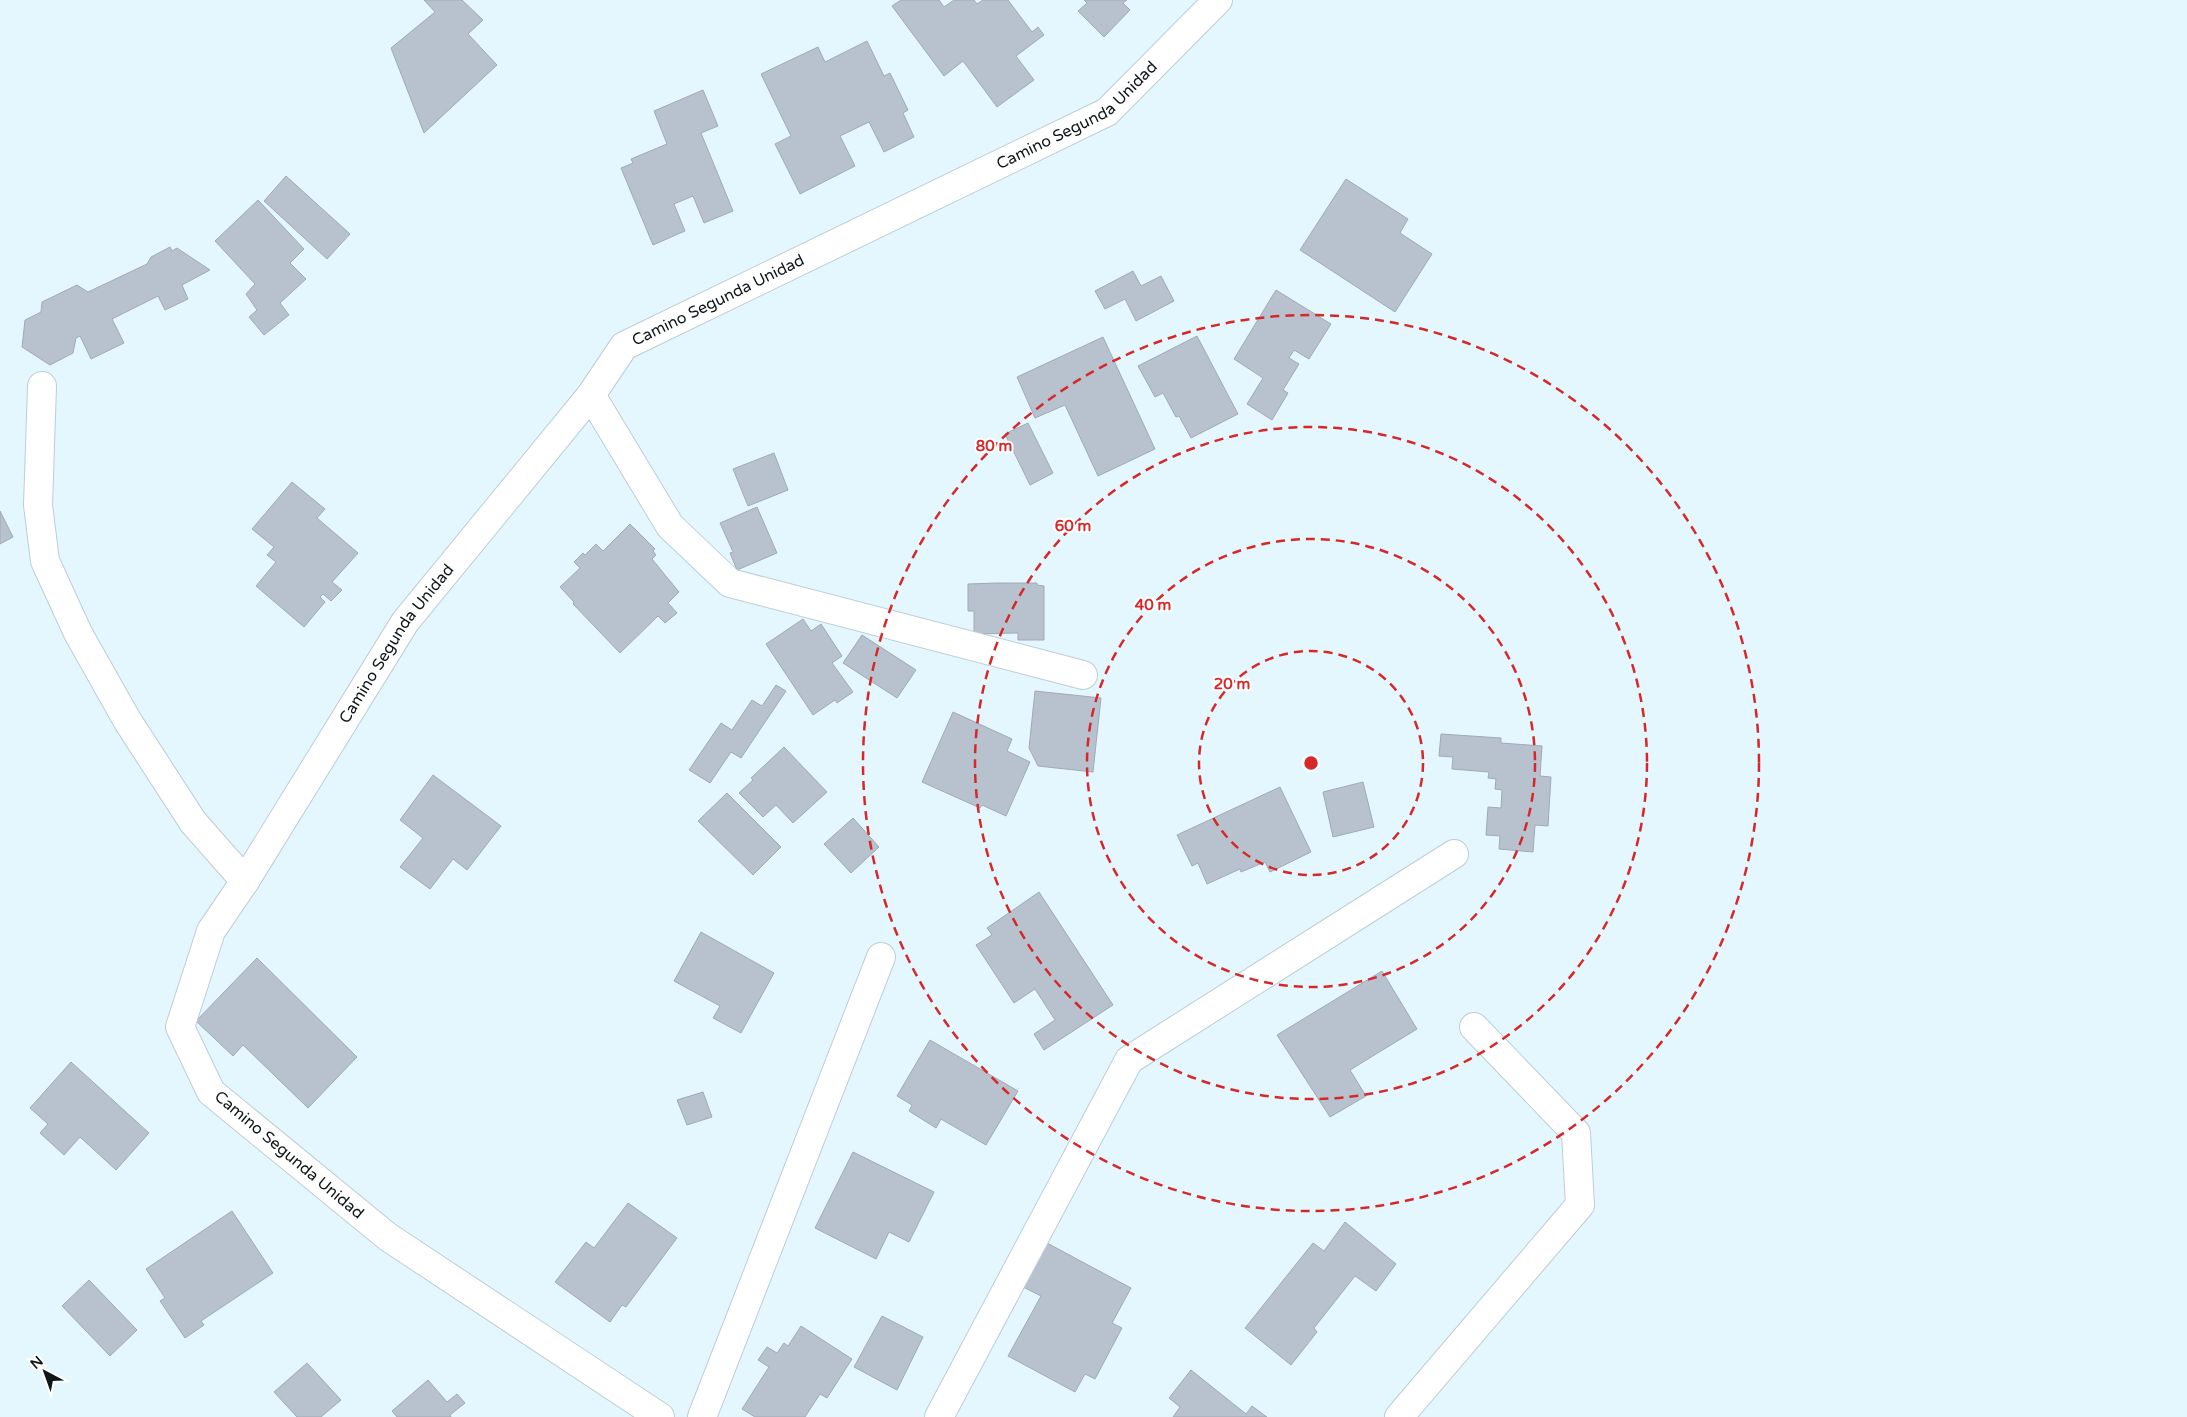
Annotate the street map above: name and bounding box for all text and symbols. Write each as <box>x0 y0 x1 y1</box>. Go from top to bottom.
street label: Camino Segunda Unidad <box>993 57 1162 174</box>
street label: Camino Segunda Unidad <box>629 250 808 351</box>
text: 80 m <box>976 437 1012 455</box>
text: 60 m <box>1055 517 1091 535</box>
street label: Camino Segunda Unidad <box>335 560 458 727</box>
text: 40 m <box>1135 596 1171 614</box>
text: 20 m <box>1214 675 1250 693</box>
centre of rings <box>1302 754 1320 772</box>
street label: Camino Segunda Unidad <box>210 1087 368 1223</box>
north arrow <box>20 1347 70 1397</box>
text: N <box>27 1352 47 1373</box>

